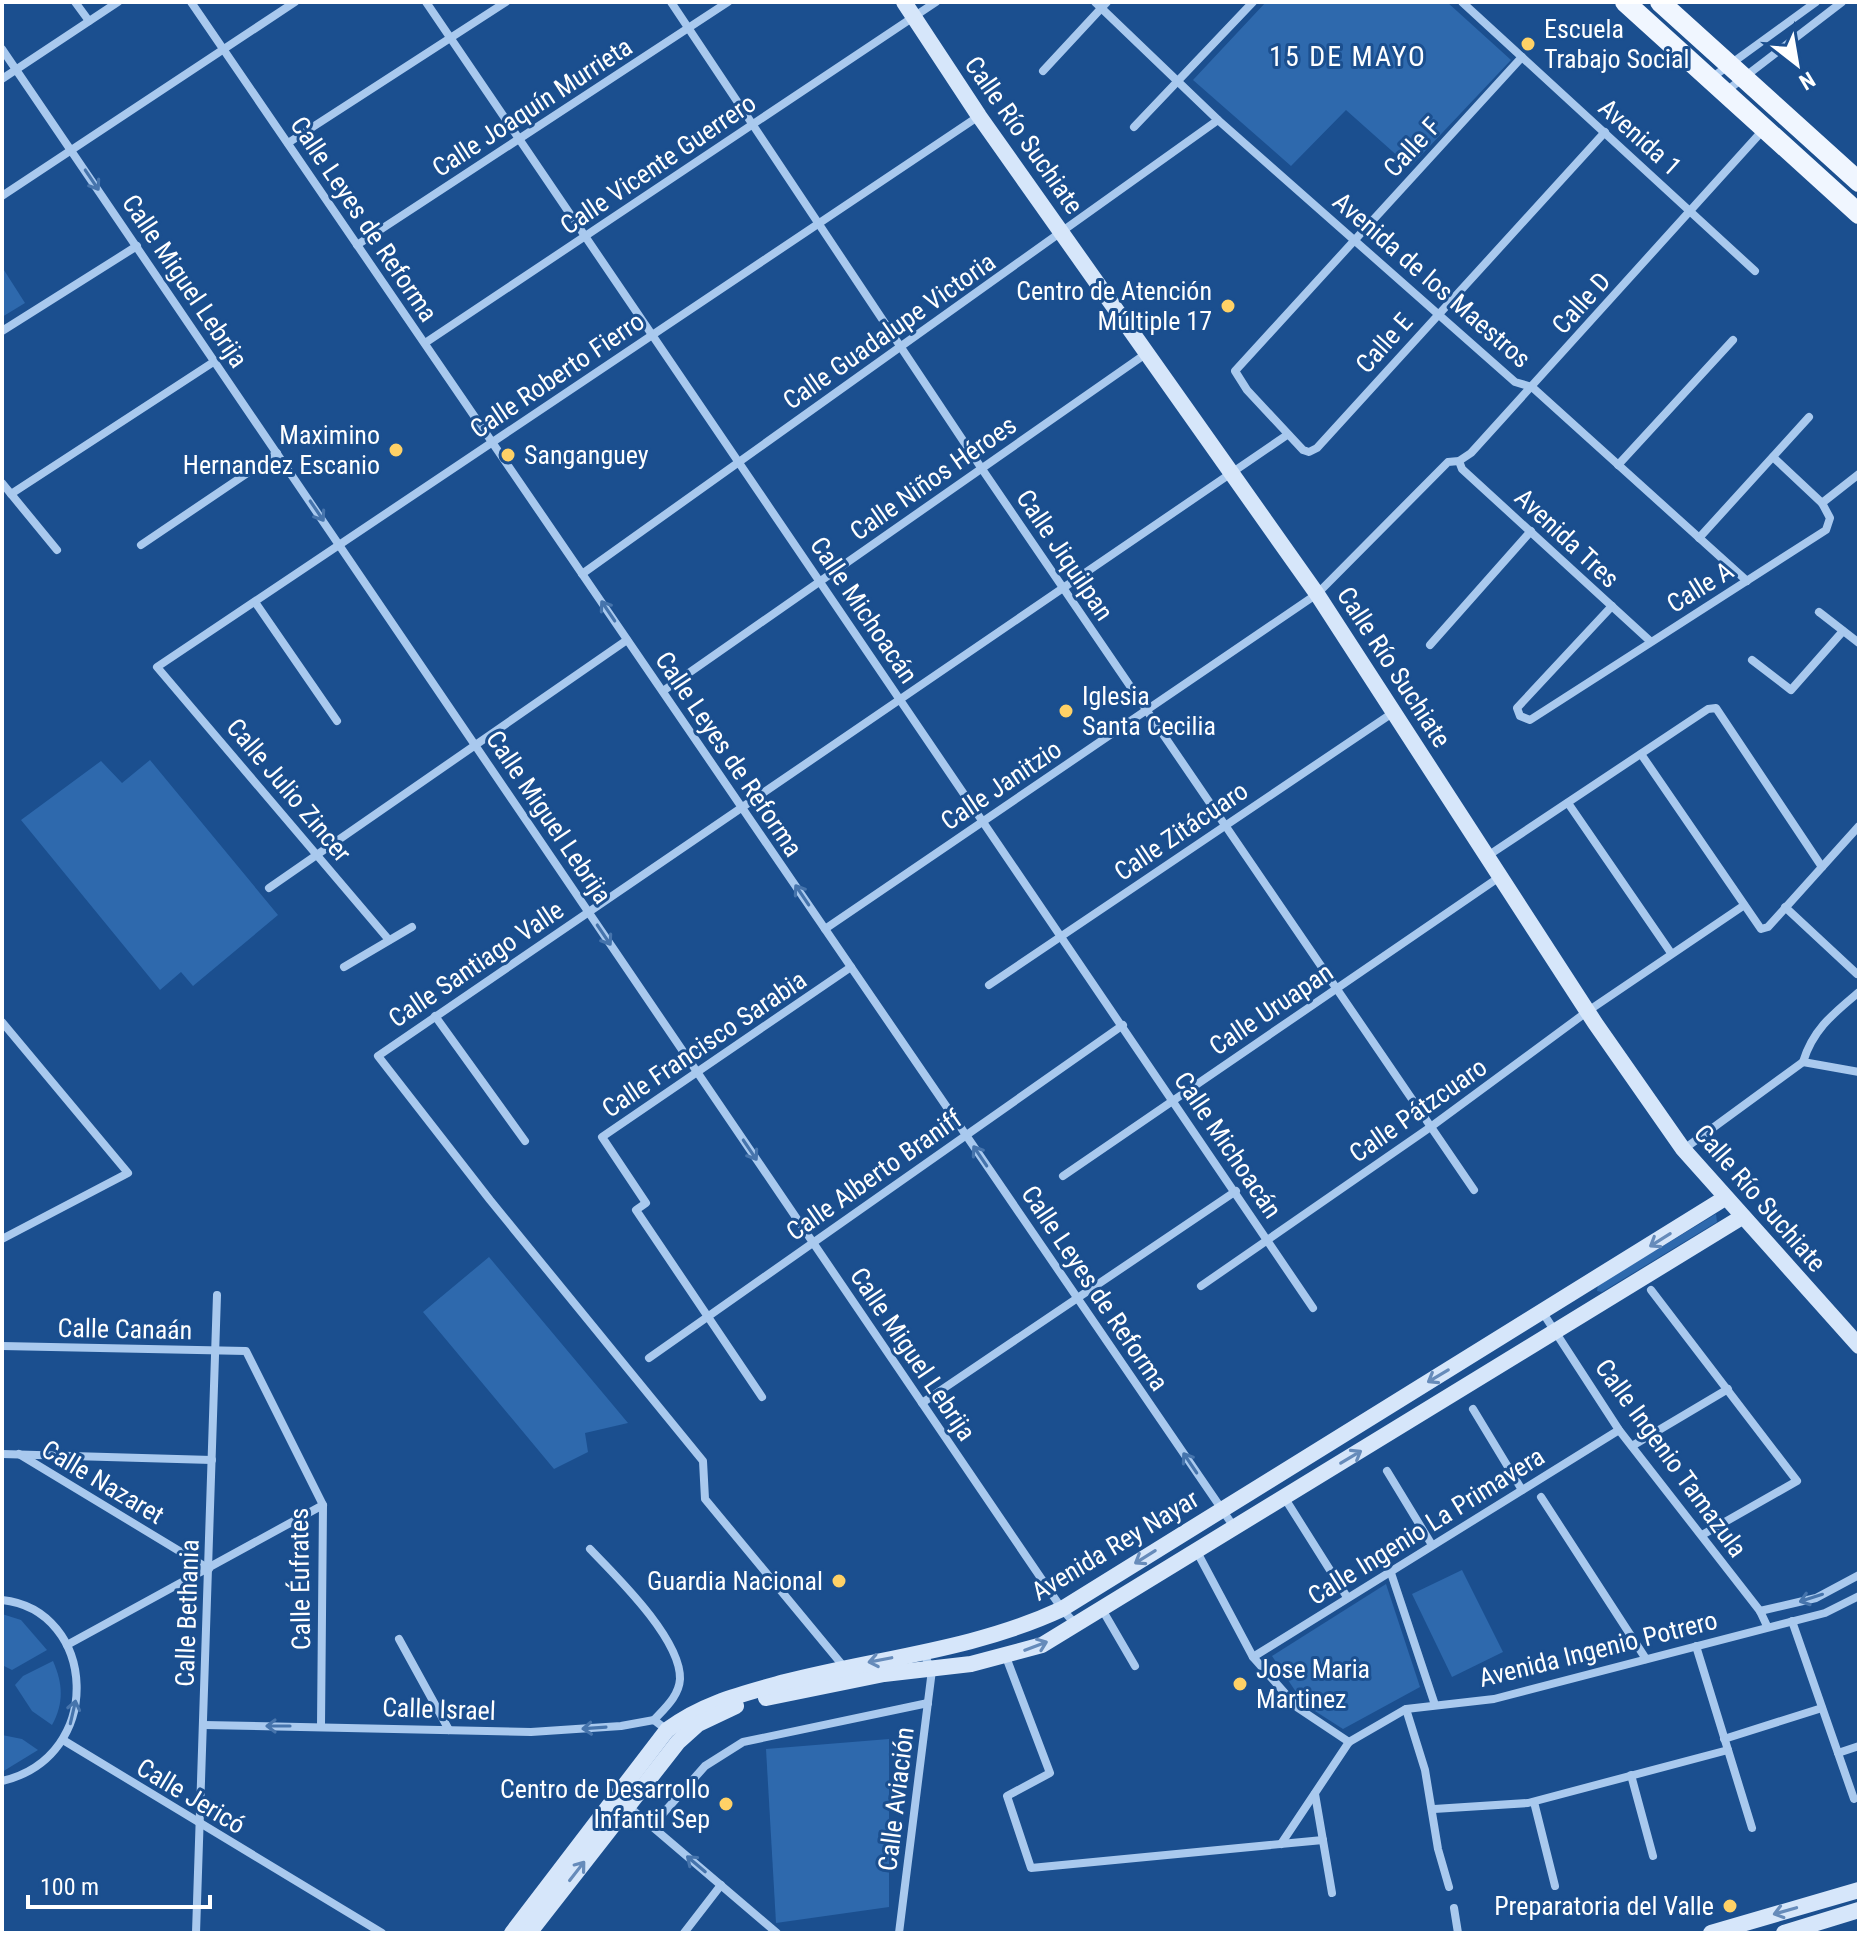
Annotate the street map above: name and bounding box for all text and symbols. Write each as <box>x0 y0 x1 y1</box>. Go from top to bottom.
place label: Escuela Trabajo Social <box>1544 14 1690 74</box>
north arrow <box>1757 24 1837 104</box>
street label: Calle Joaquín Murrieta <box>427 31 637 183</box>
marker: Escuela Trabajo Social <box>1519 35 1537 53</box>
district label: 15 DE MAYO <box>1269 40 1427 73</box>
street label: Calle Río Suchiate <box>959 51 1089 219</box>
text: N <box>1795 67 1819 95</box>
street label: Calle Vicente Guerrero <box>555 88 761 240</box>
street label: Avenida 1 <box>1593 92 1687 182</box>
street label: Calle Leyes de Reforma <box>284 111 444 327</box>
street label: Calle F <box>1377 111 1447 183</box>
one-way arrow <box>84 169 100 191</box>
street label: Avenida de los Maestros <box>1327 186 1537 374</box>
street label: Calle Miguel Lebrija <box>116 189 254 373</box>
street label: Calle Guadalupe Victoria <box>777 246 1001 416</box>
street label: Calle D <box>1546 266 1616 340</box>
place label: Centro de Atención Múltiple 17 <box>1016 276 1212 336</box>
marker: Centro de Atención Múltiple 17 <box>1219 297 1237 315</box>
street label: Calle Roberto Fierro <box>464 306 650 444</box>
street label: Calle E <box>1349 307 1419 379</box>
street label: Calle Niños Héroes <box>844 410 1022 546</box>
place label: Maximino Hernandez Escanio <box>183 420 380 480</box>
place label: Sanganguey <box>524 440 649 470</box>
marker: Maximino Hernandez Escanio <box>387 441 405 459</box>
marker: Sanganguey <box>499 446 517 464</box>
street label: Avenida Tres <box>1509 482 1625 594</box>
street label: Calle Jiquilpan <box>1010 484 1120 626</box>
one-way arrow <box>309 499 325 522</box>
street label: Calle Michoacán <box>804 531 924 689</box>
street label: Calle A <box>1661 555 1739 619</box>
street label: Calle Río Suchiate <box>1331 581 1457 753</box>
one-way arrow <box>600 601 616 623</box>
street label: Calle Leyes de Reforma <box>649 646 809 862</box>
place label: Iglesia Santa Cecilia <box>1082 681 1216 741</box>
marker: Iglesia Santa Cecilia <box>1057 702 1075 720</box>
street label: Calle Julio Zincer <box>220 712 358 868</box>
street label: Calle Miguel Lebrija <box>480 725 618 909</box>
street label: Calle Janitzio <box>935 734 1067 836</box>
street label: Calle Zitácuaro <box>1108 775 1254 887</box>
one-way arrow <box>794 885 810 907</box>
street label: Calle Santiago Valle <box>383 894 569 1034</box>
one-way arrow <box>596 923 613 945</box>
street label: Calle Uruapan <box>1203 957 1339 1061</box>
street label: Calle Francisco Sarabia <box>596 965 812 1123</box>
street label: Calle Pátzcuaro <box>1344 1052 1492 1168</box>
street label: Calle Michoacán <box>1168 1066 1288 1224</box>
street label: Calle Alberto Braniff <box>780 1103 968 1247</box>
street label: Calle Río Suchiate <box>1688 1118 1832 1278</box>
one-way arrow <box>742 1138 759 1160</box>
one-way arrow <box>972 1146 989 1168</box>
street label: Calle Leyes de Reforma <box>1015 1180 1175 1396</box>
one-way arrow <box>1649 1231 1671 1248</box>
street label: Calle Miguel Lebrija <box>844 1262 982 1446</box>
street label: Calle Canaán <box>57 1313 193 1345</box>
street label: Calle Ingenio Tamazula <box>1589 1353 1753 1563</box>
one-way arrow <box>1427 1369 1450 1385</box>
street label: Calle Nazaret <box>36 1434 170 1530</box>
street label: Calle Ingenio La Primavera <box>1302 1441 1550 1611</box>
one-way arrow <box>1339 1449 1362 1465</box>
one-way arrow <box>1182 1453 1199 1475</box>
street label: Avenida Rey Nayar <box>1026 1483 1204 1607</box>
street label: Calle Éufrates <box>284 1508 316 1650</box>
street label: Calle Bethania <box>169 1539 205 1687</box>
one-way arrow <box>1134 1549 1157 1565</box>
place label: Guardia Nacional <box>647 1566 823 1596</box>
marker: Guardia Nacional <box>830 1572 848 1590</box>
one-way arrow <box>1799 1591 1825 1606</box>
street label: Avenida Ingenio Potrero <box>1476 1605 1720 1693</box>
one-way arrow <box>1023 1638 1048 1652</box>
one-way arrow <box>868 1653 893 1668</box>
place label: Jose Maria Martinez <box>1256 1654 1370 1714</box>
marker: Jose Maria Martinez <box>1231 1675 1249 1693</box>
street label: Calle Israel <box>382 1692 496 1726</box>
one-way arrow <box>66 1699 81 1725</box>
one-way arrow <box>265 1718 292 1734</box>
one-way arrow <box>581 1721 608 1736</box>
street label: Calle Aviación <box>872 1725 920 1873</box>
street label: Calle Jericó <box>131 1752 251 1840</box>
place label: Centro de Desarrollo Infantil Sep <box>500 1774 710 1834</box>
marker: Centro de Desarrollo Infantil Sep <box>717 1795 735 1813</box>
one-way arrow <box>687 1855 707 1873</box>
scale bar <box>28 1859 210 1909</box>
one-way arrow <box>568 1861 585 1883</box>
text: 100 m <box>40 1873 99 1901</box>
place label: Preparatoria del Valle <box>1494 1891 1714 1921</box>
marker: Preparatoria del Valle <box>1721 1897 1739 1915</box>
one-way arrow <box>1773 1905 1798 1920</box>

